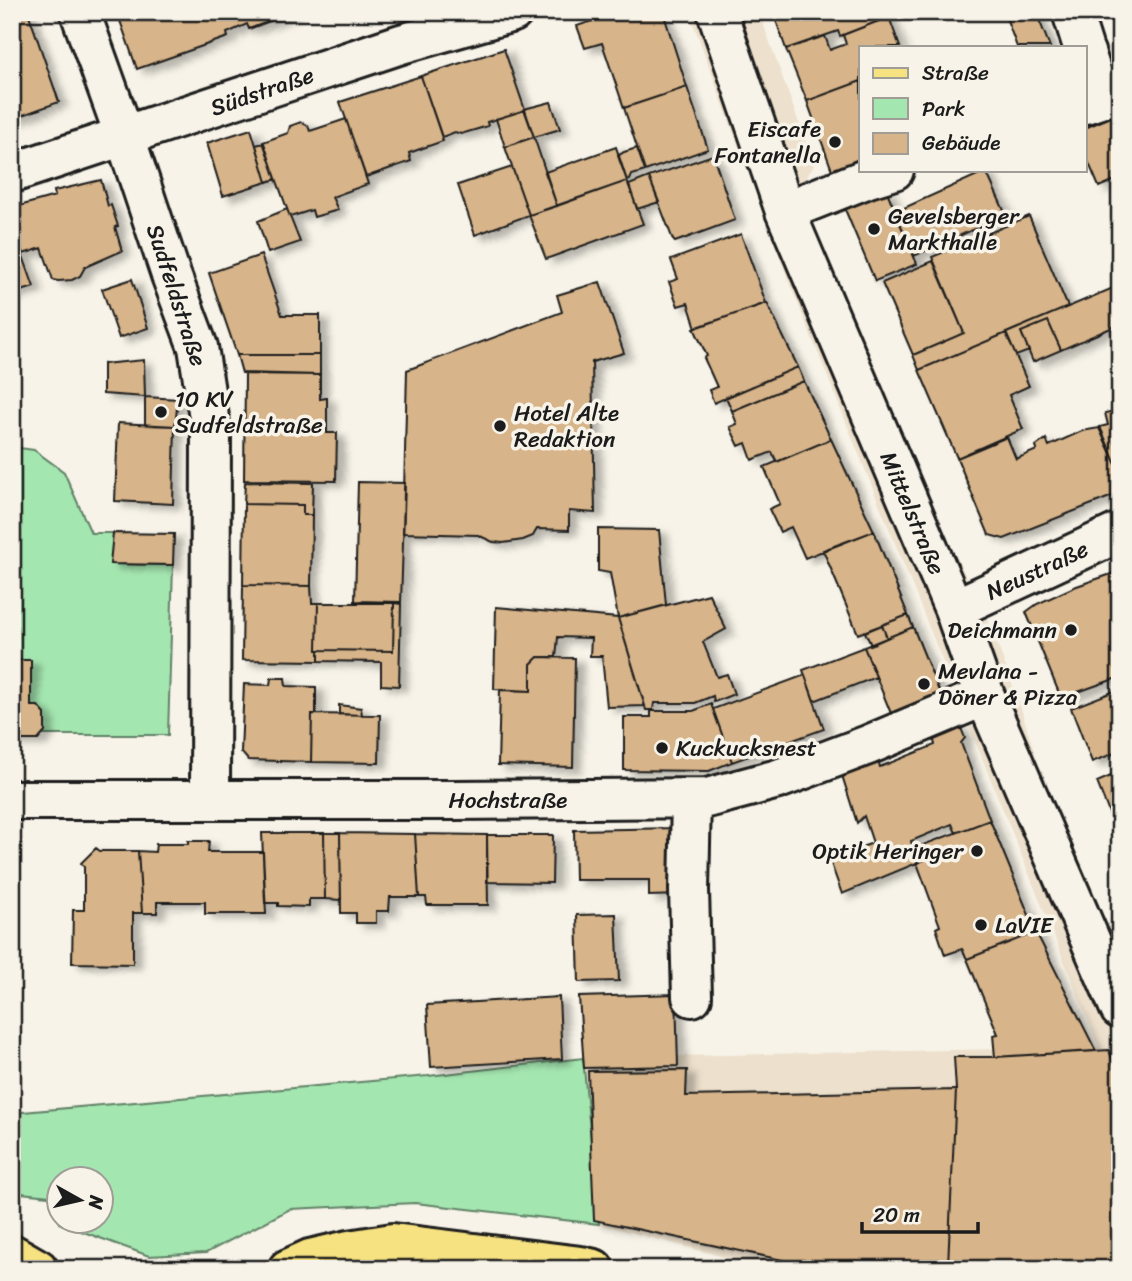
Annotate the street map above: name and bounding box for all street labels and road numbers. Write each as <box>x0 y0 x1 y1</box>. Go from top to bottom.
street label: Südstraße <box>205 55 320 128</box>
street label: Sudfeldstraße <box>134 218 219 372</box>
street label: Mittelstraße <box>868 445 957 582</box>
street label: Neustraße <box>979 529 1096 612</box>
street label: Hochstraße <box>449 780 567 821</box>

